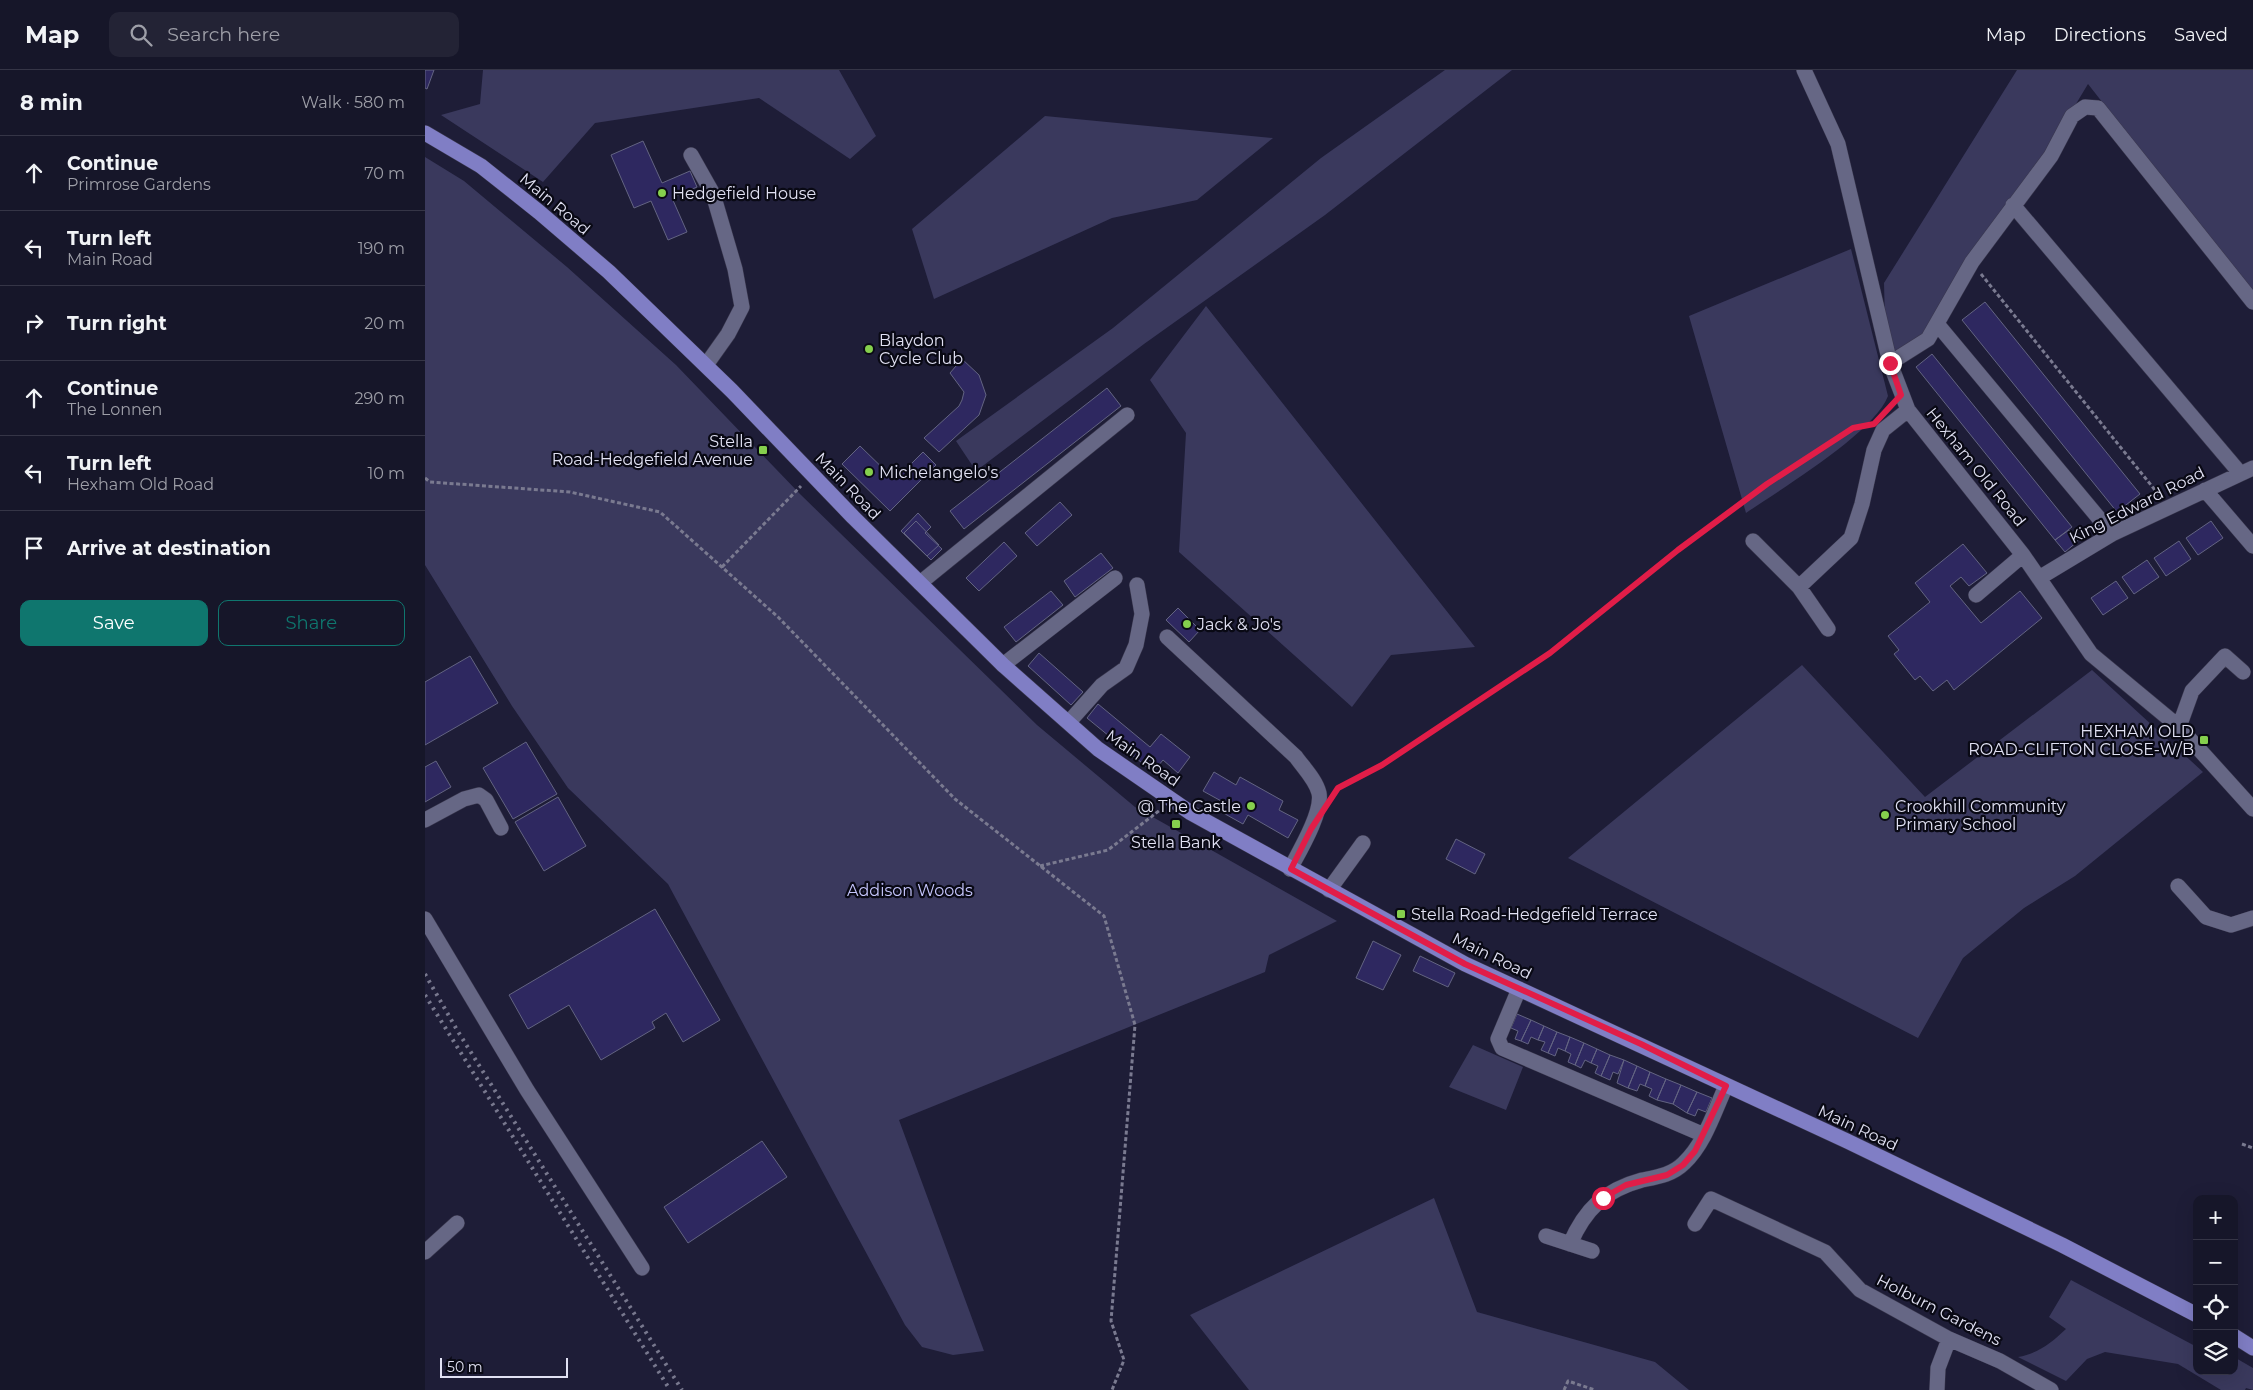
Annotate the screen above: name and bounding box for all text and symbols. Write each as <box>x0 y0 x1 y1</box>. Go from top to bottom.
search box <box>109 12 459 57</box>
text: Map <box>25 20 79 49</box>
icon: search <box>127 21 155 49</box>
text: Search here <box>167 23 280 46</box>
text: Map <box>1986 24 2026 46</box>
text: Directions <box>2054 24 2146 46</box>
text: Saved <box>2174 24 2228 46</box>
text: 8 min <box>20 90 83 115</box>
text: Walk · 580 m <box>301 93 405 112</box>
text: Continue <box>67 152 158 175</box>
icon: ahead <box>20 159 48 187</box>
text: 70 m <box>364 164 405 183</box>
street label: Main Road <box>516 169 594 239</box>
text: Primrose Gardens <box>67 175 211 194</box>
place label: Hedgefield House <box>672 184 816 203</box>
marker: Hedgefield House <box>656 187 668 199</box>
text: Turn left <box>67 227 152 250</box>
icon: left <box>20 234 48 262</box>
text: 190 m <box>358 239 405 258</box>
text: Main Road <box>67 250 153 269</box>
icon: right <box>20 309 48 337</box>
text: Turn right <box>67 312 167 335</box>
text: 20 m <box>364 314 405 333</box>
place label: Blaydon Cycle Club <box>879 331 963 368</box>
marker: Blaydon Cycle Club <box>863 343 875 355</box>
route end <box>1879 352 1902 375</box>
text: Continue <box>67 377 158 400</box>
icon: ahead <box>20 384 48 412</box>
text: 290 m <box>354 389 405 408</box>
text: The Lonnen <box>67 400 162 419</box>
street label: Hexham Old Road <box>1922 404 2030 530</box>
place label: Stella Road-Hedgefield Avenue <box>552 432 753 469</box>
marker: Stella Road-Hedgefield Avenue <box>757 444 769 456</box>
street label: Main Road <box>811 449 885 523</box>
text: Turn left <box>67 452 152 475</box>
icon: left <box>20 459 48 487</box>
place label: Michelangelo's <box>879 463 998 482</box>
street label: King Edward Road <box>2066 463 2208 547</box>
text: 10 m <box>367 464 405 483</box>
marker: Michelangelo's <box>863 466 875 478</box>
text: Hexham Old Road <box>67 475 214 494</box>
icon: arrive <box>20 534 48 562</box>
text: Arrive at destination <box>67 537 271 560</box>
button: Save <box>20 600 208 646</box>
button: Share <box>218 600 405 646</box>
place label: Jack & Jo's <box>1196 615 1281 634</box>
marker: Jack & Jo's <box>1181 618 1193 630</box>
place label: HEXHAM OLD ROAD-CLIFTON CLOSE-W/B <box>1968 722 2194 759</box>
street label: Main Road <box>1102 726 1184 790</box>
marker: HEXHAM OLD ROAD-CLIFTON CLOSE-W/B <box>2198 734 2210 746</box>
place label: @ The Castle <box>1137 797 1241 816</box>
place label: Crookhill Community Primary School <box>1895 797 2066 834</box>
marker: @ The Castle <box>1245 800 1257 812</box>
marker: Crookhill Community Primary School <box>1879 809 1891 821</box>
marker: Stella Bank <box>1170 818 1182 830</box>
place label: Stella Bank <box>1131 833 1221 852</box>
park label: Addison Woods <box>847 881 973 900</box>
place label: Stella Road-Hedgefield Terrace <box>1411 905 1658 924</box>
marker: Stella Road-Hedgefield Terrace <box>1395 908 1407 920</box>
street label: Main Road <box>1449 929 1535 983</box>
street label: Main Road <box>1815 1101 1901 1155</box>
route start <box>1592 1187 1615 1210</box>
map controls <box>2193 1195 2238 1375</box>
button: + <box>2193 1195 2238 1240</box>
button: − <box>2193 1240 2238 1285</box>
street label: Holburn Gardens <box>1873 1270 2005 1350</box>
button: locate <box>2193 1285 2238 1330</box>
button: layers <box>2193 1330 2238 1375</box>
scale bar <box>440 1355 567 1378</box>
text: 50 m <box>447 1358 483 1376</box>

